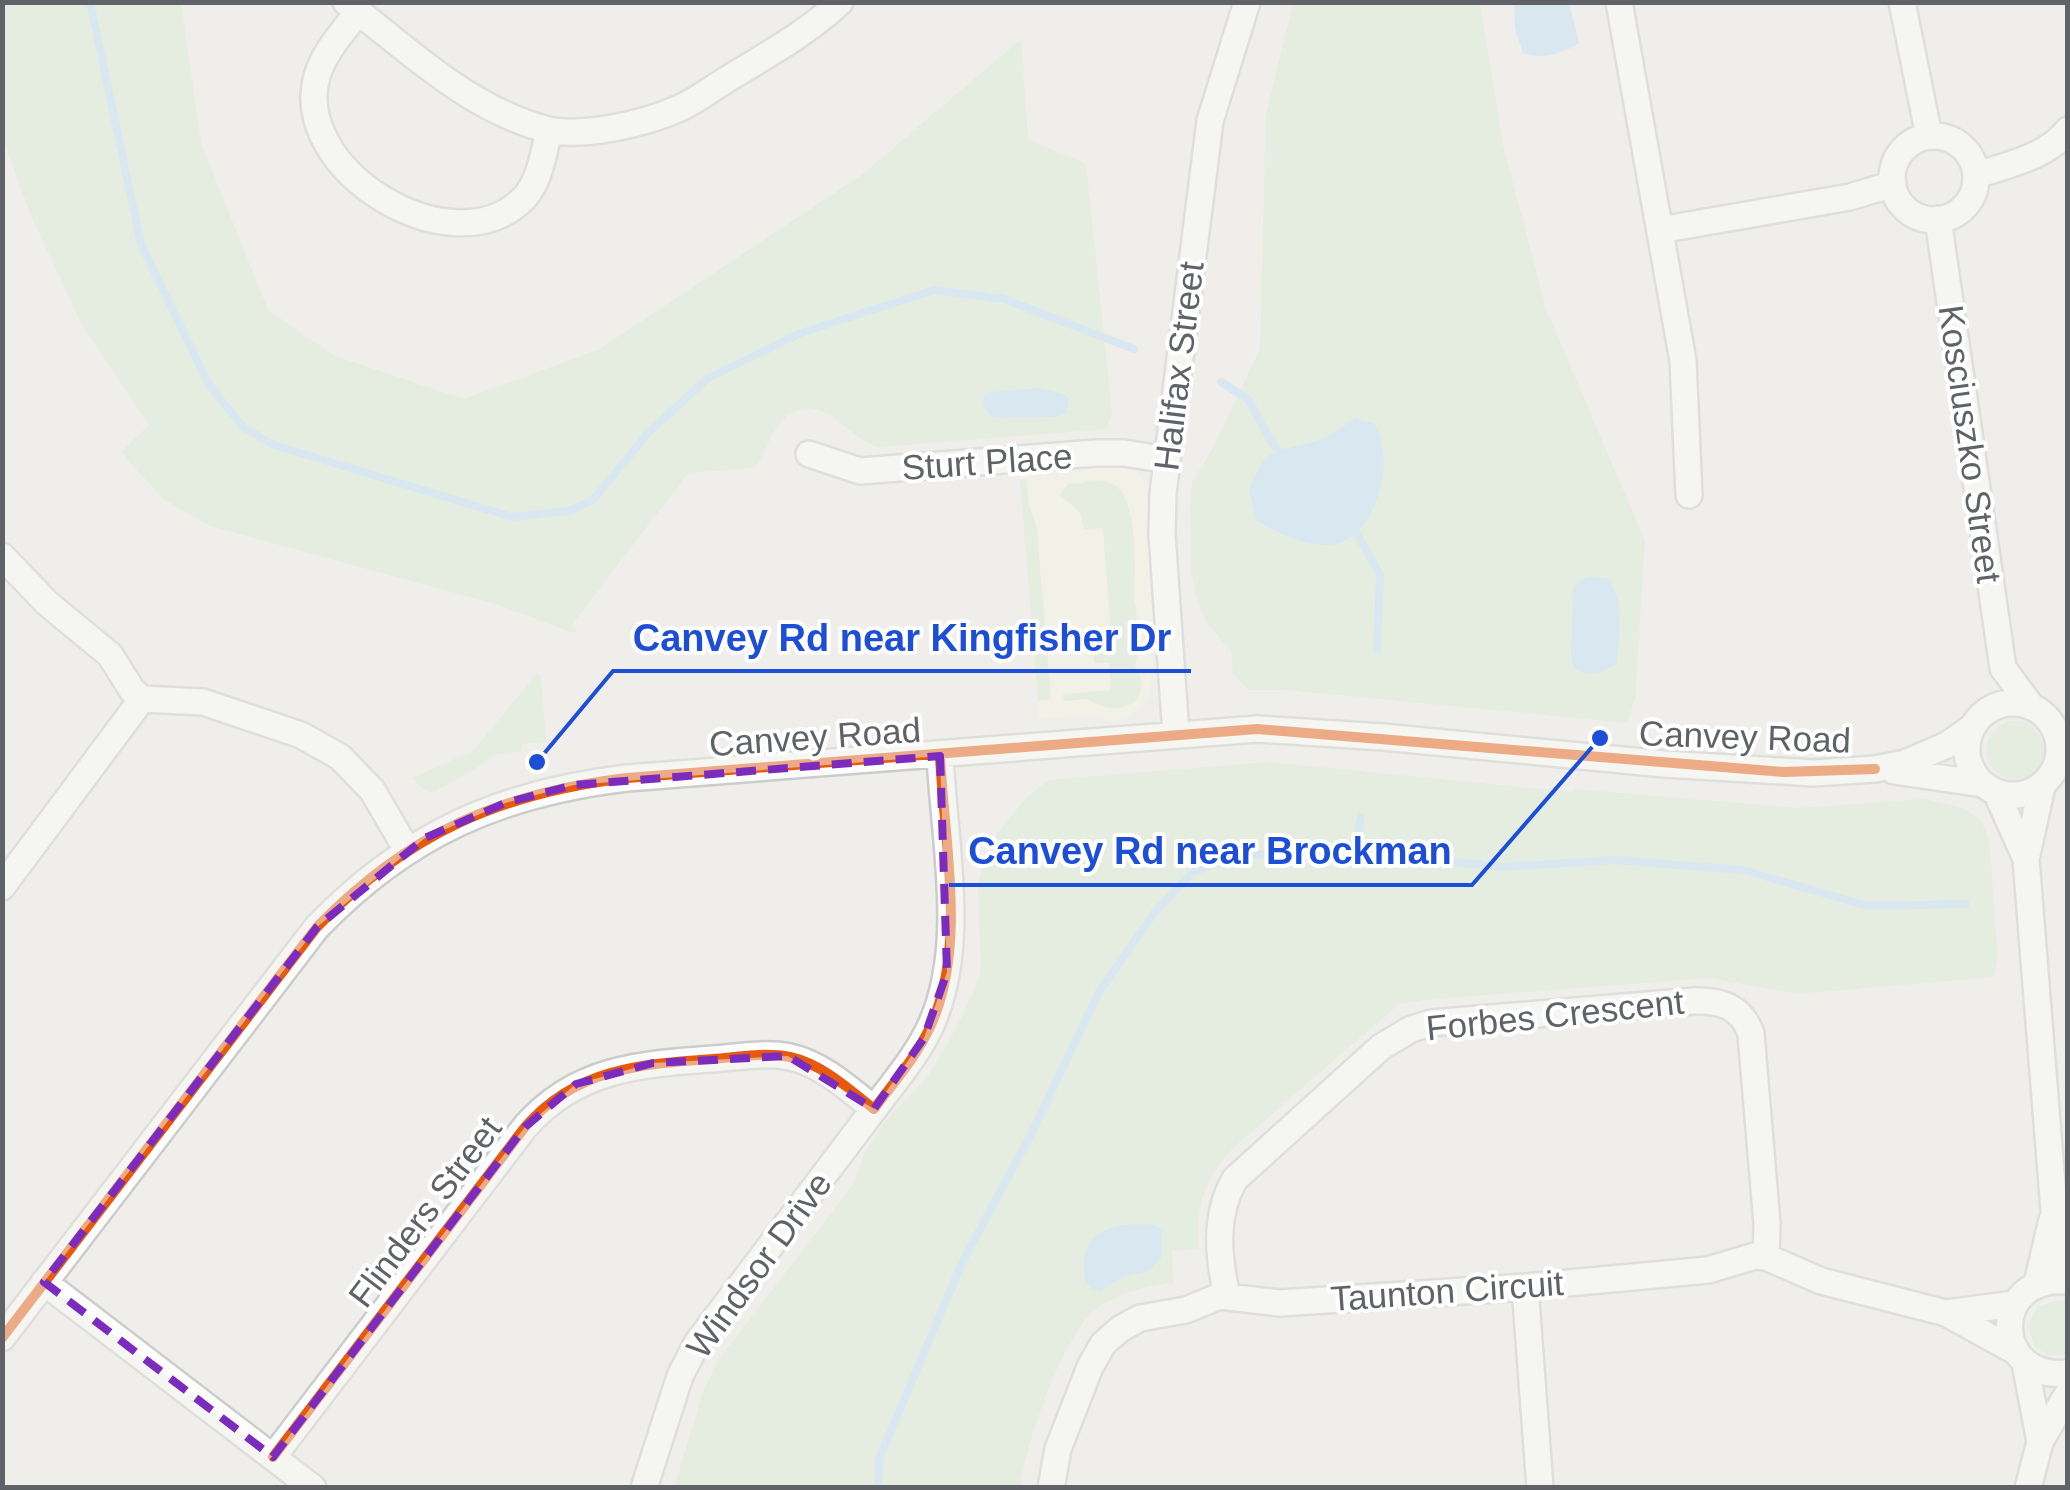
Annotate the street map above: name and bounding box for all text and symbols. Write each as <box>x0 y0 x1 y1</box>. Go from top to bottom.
street label: Halifax Street <box>1146 259 1211 473</box>
street label: Kosciuszko Street <box>1932 303 2009 586</box>
street label: Sturt Place <box>900 436 1074 487</box>
callout: Canvey Rd near Kingfisher Dr <box>613 603 1191 671</box>
text: Canvey Rd near Kingfisher Dr <box>633 617 1171 659</box>
street label: Canvey Road <box>708 710 922 763</box>
street label: Canvey Road <box>1638 713 1852 760</box>
callout: Canvey Rd near Brockman <box>949 817 1472 885</box>
text: Canvey Rd near Brockman <box>968 830 1452 872</box>
street label: Forbes Crescent <box>1424 982 1686 1047</box>
street label: Flinders Street <box>341 1109 509 1314</box>
street label: Windsor Drive <box>678 1164 839 1365</box>
street label: Taunton Circuit <box>1329 1263 1565 1318</box>

